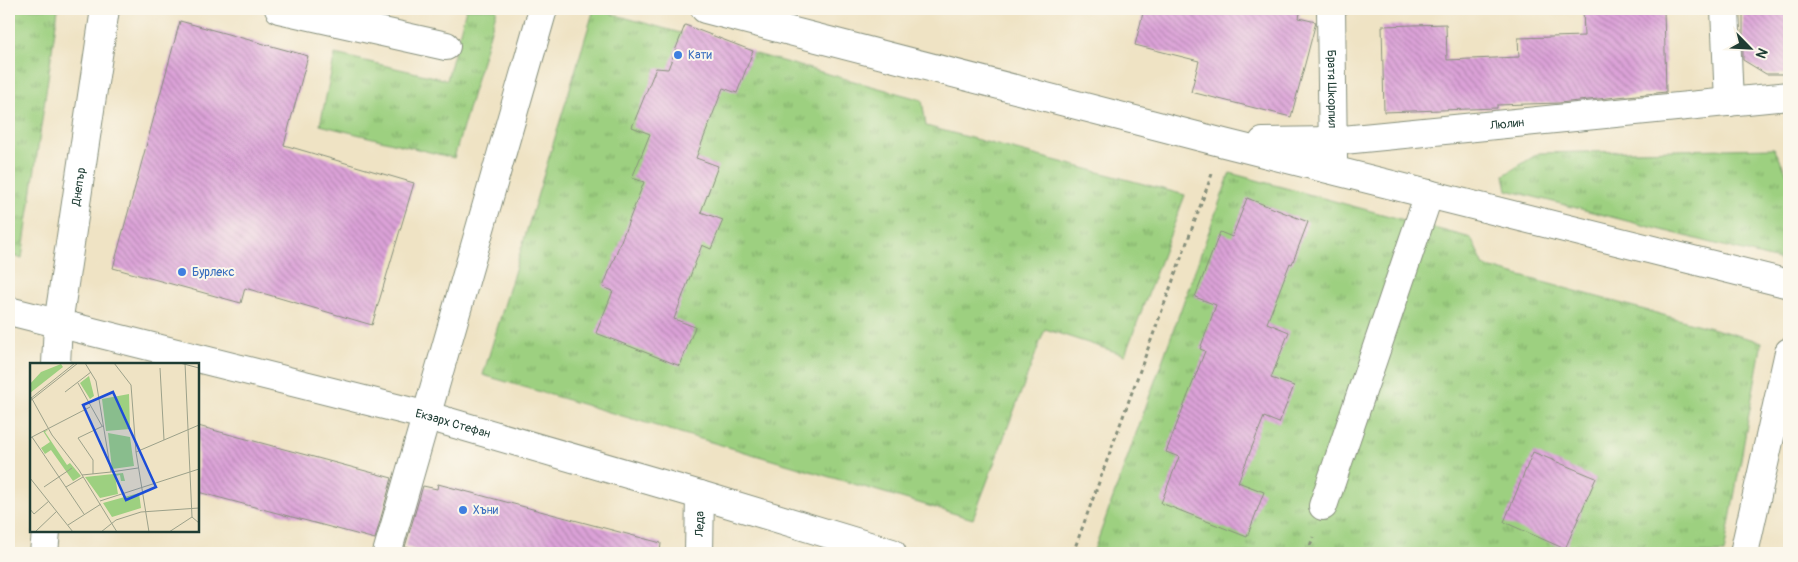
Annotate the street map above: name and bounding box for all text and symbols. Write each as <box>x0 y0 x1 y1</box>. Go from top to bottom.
north arrow <box>1726 22 1776 72</box>
text: N <box>1752 45 1771 61</box>
place label: Кати <box>688 48 712 63</box>
marker: Кати <box>672 49 684 61</box>
street label: Братя Шкорпил <box>1324 50 1340 128</box>
street label: Люлин <box>1488 115 1525 133</box>
street label: Днепър <box>68 166 89 208</box>
place label: Бурлекс <box>192 265 235 280</box>
marker: Бурлекс <box>176 266 188 278</box>
inset map <box>30 363 199 532</box>
street label: Екзарх Стефан <box>414 406 492 441</box>
place label: Хъни <box>473 503 499 518</box>
marker: Хъни <box>457 504 469 516</box>
street label: Леда <box>692 511 707 538</box>

